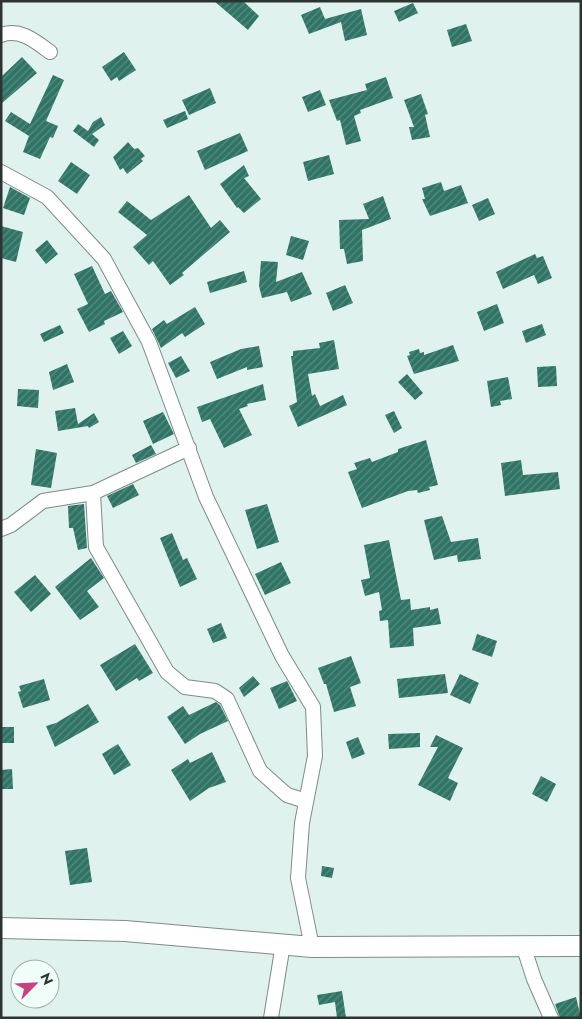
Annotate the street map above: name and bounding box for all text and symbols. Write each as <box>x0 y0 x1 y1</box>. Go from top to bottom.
north arrow <box>10 959 60 1009</box>
text: N <box>35 970 58 988</box>

